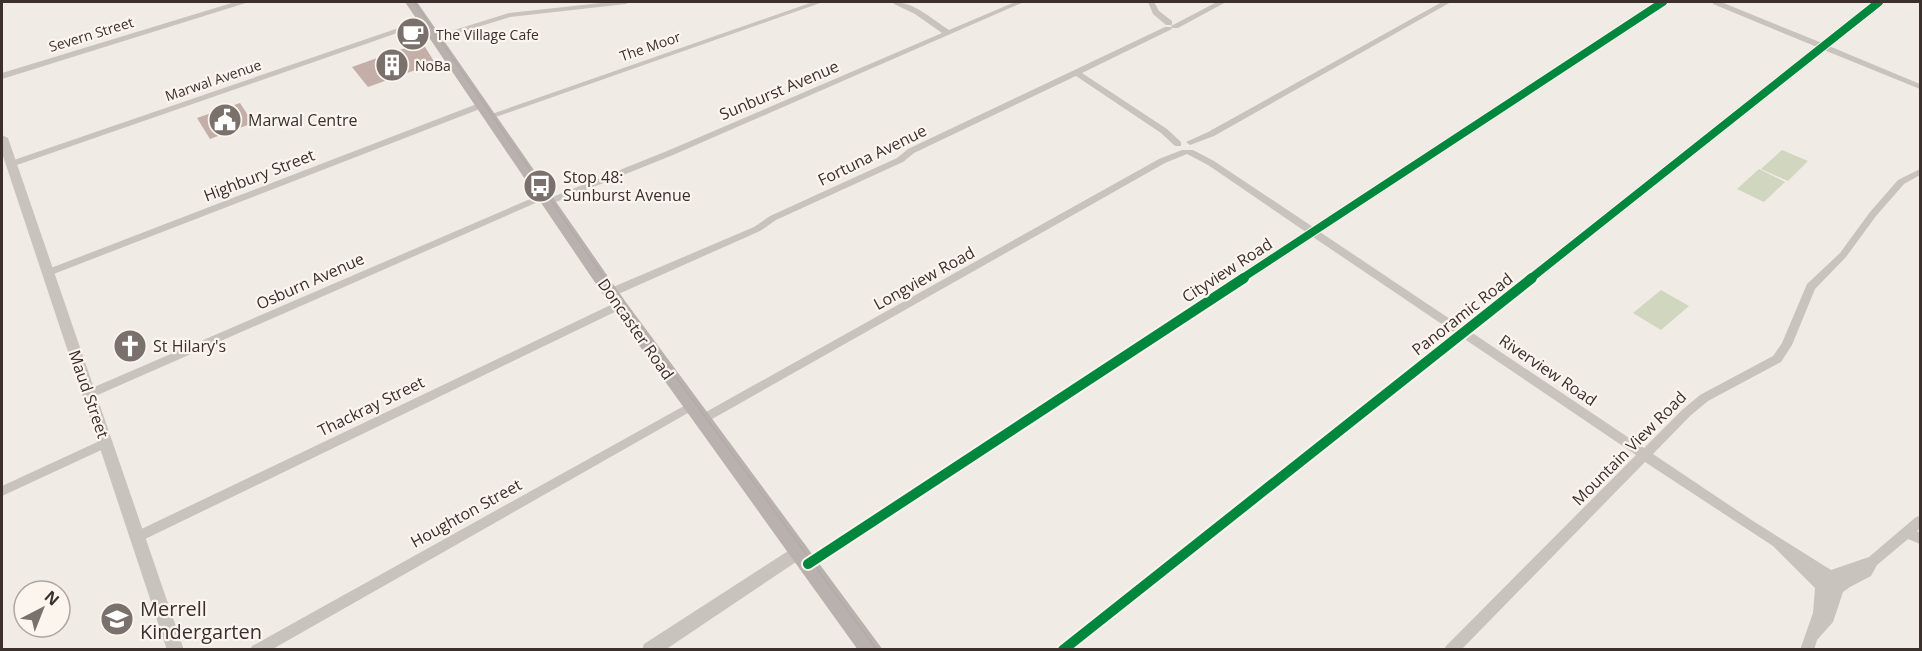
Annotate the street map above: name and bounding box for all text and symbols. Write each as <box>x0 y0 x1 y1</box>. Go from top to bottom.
street label: Severn Street <box>46 12 136 56</box>
cafe icon: The Village Cafe <box>395 16 431 52</box>
place label: The Village Cafe <box>436 25 539 44</box>
street label: The Moor <box>617 27 683 65</box>
building icon: NoBa <box>374 47 410 83</box>
street label: Marwal Avenue <box>162 55 264 105</box>
street label: Sunburst Avenue <box>716 55 842 125</box>
place label: NoBa <box>415 56 451 75</box>
public building icon: Marwal Centre <box>207 102 243 138</box>
place label: Marwal Centre <box>248 109 357 131</box>
street label: Fortuna Avenue <box>814 119 930 191</box>
street label: Highbury Street <box>200 144 318 206</box>
place label: Stop 48: Sunburst Avenue <box>563 166 691 206</box>
bus stop icon: Stop 48: Sunburst Avenue <box>522 168 558 204</box>
street label: Cityview Road <box>1178 233 1276 307</box>
street label: Longview Road <box>870 241 978 315</box>
street label: Osburn Avenue <box>253 247 367 315</box>
street label: Panoramic Road <box>1407 268 1517 360</box>
street label: Doncaster Road <box>593 274 679 384</box>
church icon: St Hilary's <box>112 328 148 364</box>
street label: Riverview Road <box>1495 329 1601 411</box>
place label: St Hilary's <box>153 335 226 357</box>
street label: Maud Street <box>64 347 114 441</box>
street label: Thackray Street <box>314 371 428 441</box>
street label: Mountain View Road <box>1567 386 1691 510</box>
street label: Houghton Street <box>407 473 526 553</box>
north arrow <box>12 579 72 639</box>
text: N <box>40 585 64 610</box>
place label: Merrell Kindergarten <box>140 595 262 645</box>
school or university icon: Merrell Kindergarten <box>99 601 135 637</box>

